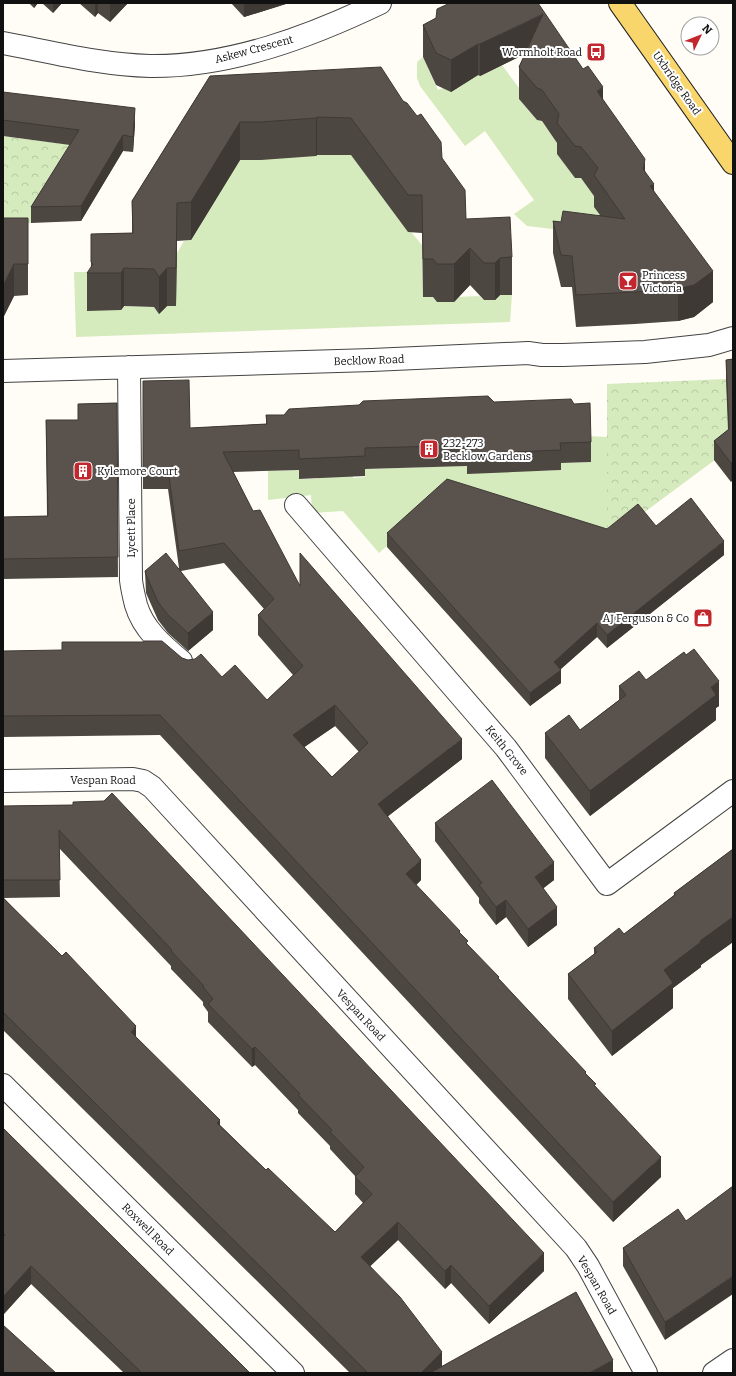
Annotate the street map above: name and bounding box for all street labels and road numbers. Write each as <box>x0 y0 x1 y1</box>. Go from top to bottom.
street label: Askew Crescent <box>214 33 295 66</box>
street label: Uxbridge Road <box>650 49 704 118</box>
street label: Becklow Road <box>333 353 405 368</box>
street label: Lycett Place <box>125 498 138 558</box>
street label: Keith Grove <box>483 723 531 778</box>
street label: Vespan Road <box>70 774 136 787</box>
street label: Vespan Road <box>333 987 388 1044</box>
street label: Roxwell Road <box>119 1201 177 1258</box>
street label: Vespan Road <box>575 1254 619 1317</box>

